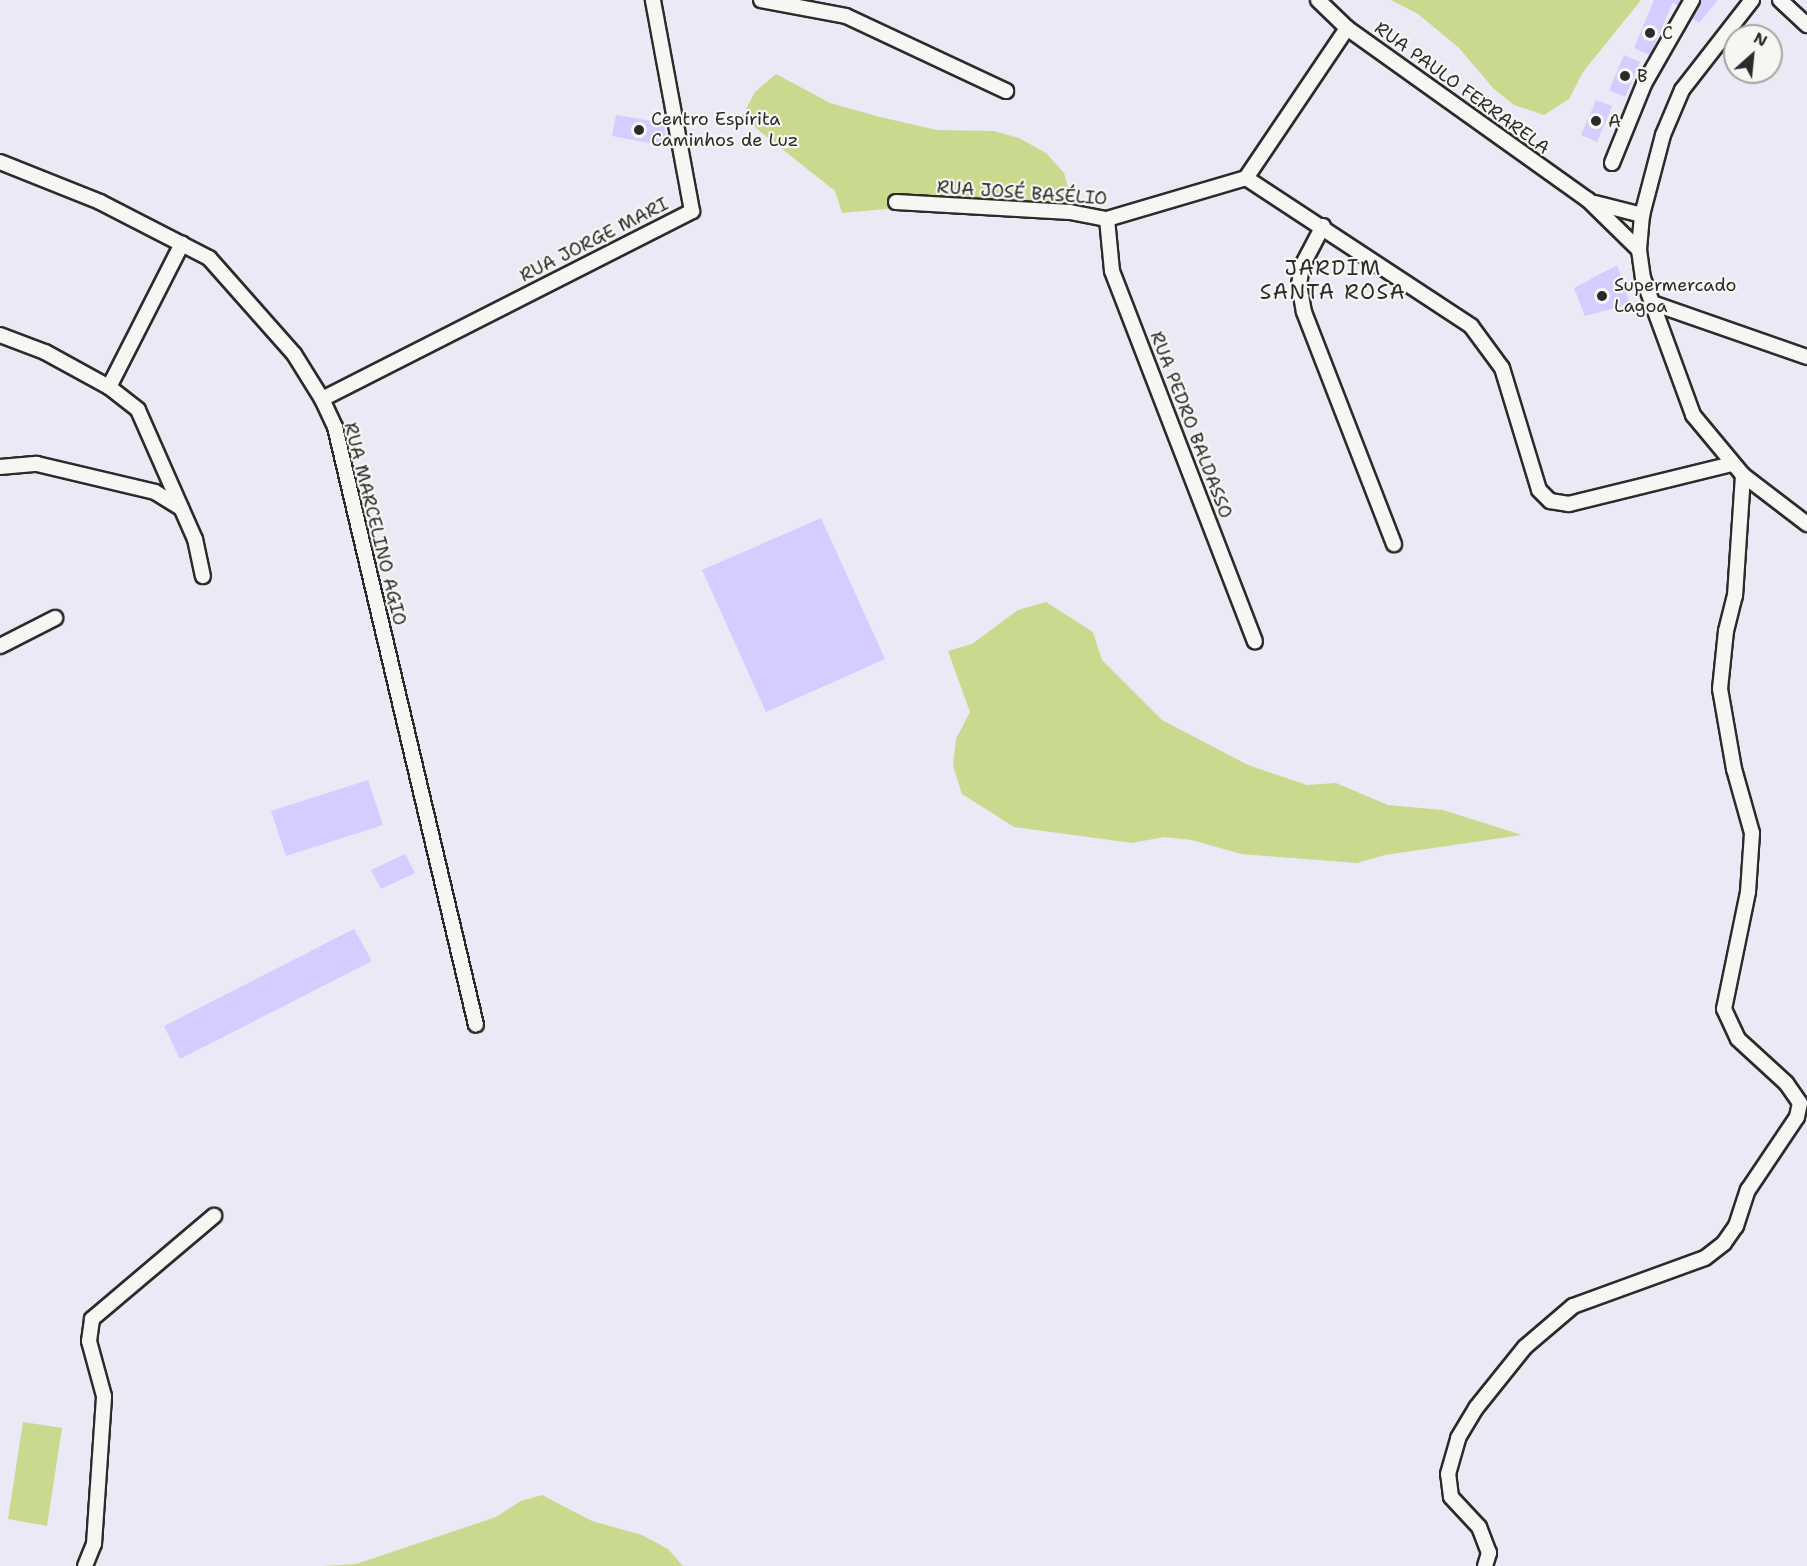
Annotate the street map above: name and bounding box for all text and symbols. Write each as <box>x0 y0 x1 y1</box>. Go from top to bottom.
street label: RUA PAULO FERRARELA <box>1370 17 1554 159</box>
place label: C <box>1662 22 1673 44</box>
north arrow <box>1723 24 1783 84</box>
marker: C <box>1643 26 1657 40</box>
text: N <box>1750 27 1771 52</box>
place label: B <box>1637 65 1648 87</box>
marker: B <box>1618 69 1632 83</box>
place label: Centro Espírita Caminhos de Luz <box>651 109 798 152</box>
place label: A <box>1608 110 1621 132</box>
marker: A <box>1589 114 1603 128</box>
marker: Centro Espírita Caminhos de Luz <box>632 123 646 137</box>
street label: RUA JOSÉ BASÉLIO <box>936 176 1108 210</box>
street label: RUA JORGE MARI <box>516 193 672 287</box>
district label: JARDIM SANTA ROSA <box>1260 255 1406 305</box>
place label: Supermercado Lagoa <box>1614 275 1736 318</box>
marker: Supermercado Lagoa <box>1595 289 1609 303</box>
street label: RUA PEDRO BALDASSO <box>1145 328 1237 522</box>
street label: RUA MARCELINO AGIO <box>339 420 411 628</box>

